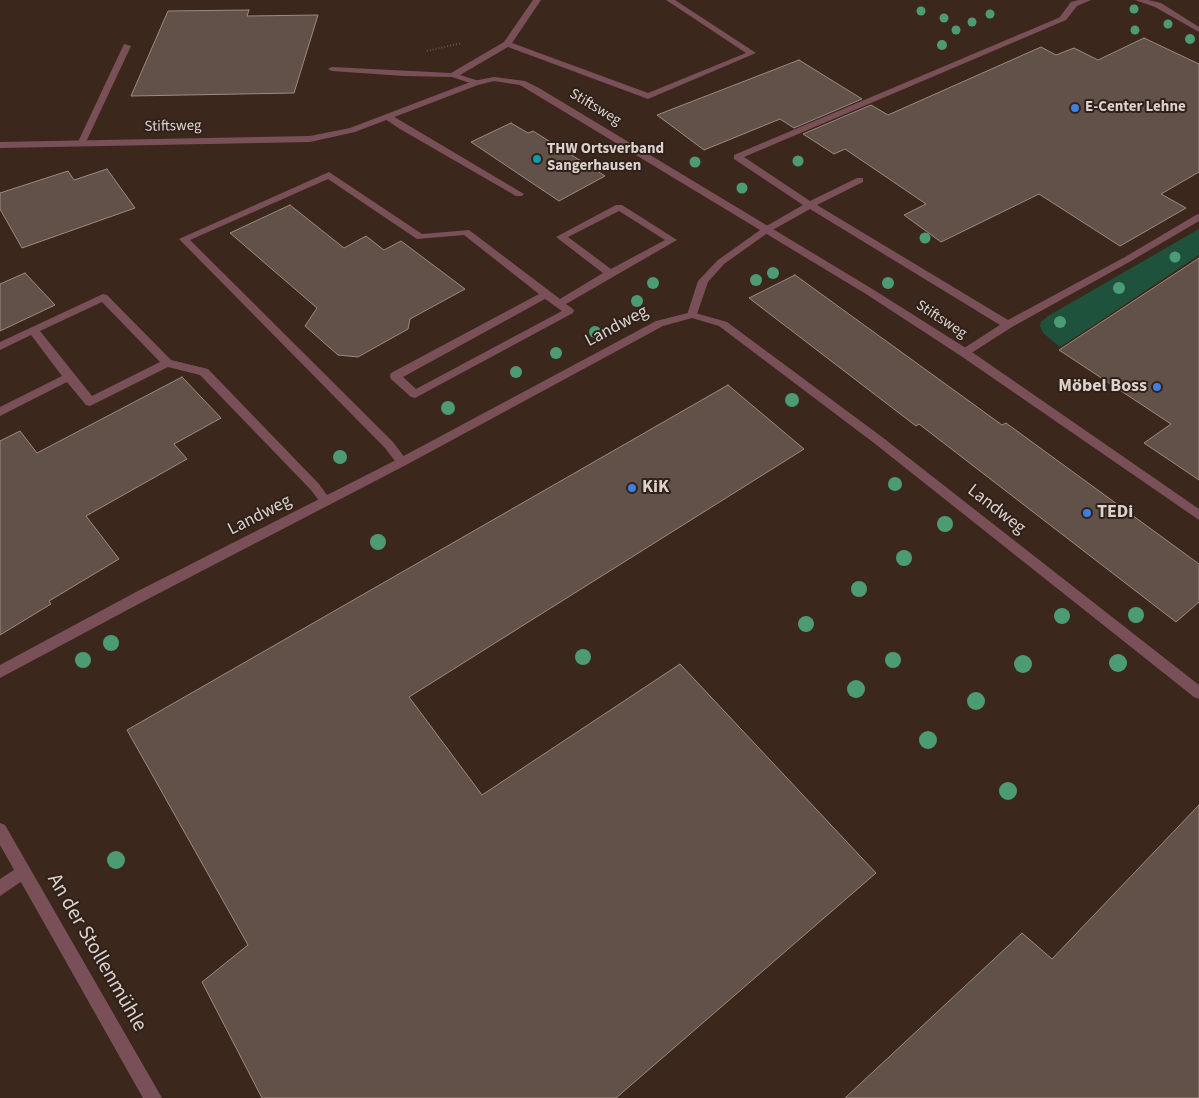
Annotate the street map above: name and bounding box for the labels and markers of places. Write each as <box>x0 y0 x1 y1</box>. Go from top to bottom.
place label: E-Center Lehne <box>1085 99 1186 117</box>
marker: E-Center Lehne <box>1069 102 1081 114</box>
place label: THW Ortsverband Sangerhausen <box>547 141 664 176</box>
marker: THW Ortsverband Sangerhausen <box>531 153 543 165</box>
place label: Möbel Boss <box>1058 376 1147 398</box>
marker: Möbel Boss <box>1151 381 1163 393</box>
place label: KiK <box>642 477 669 499</box>
marker: KiK <box>626 482 638 494</box>
place label: TEDi <box>1097 502 1133 524</box>
marker: TEDi <box>1081 507 1093 519</box>

